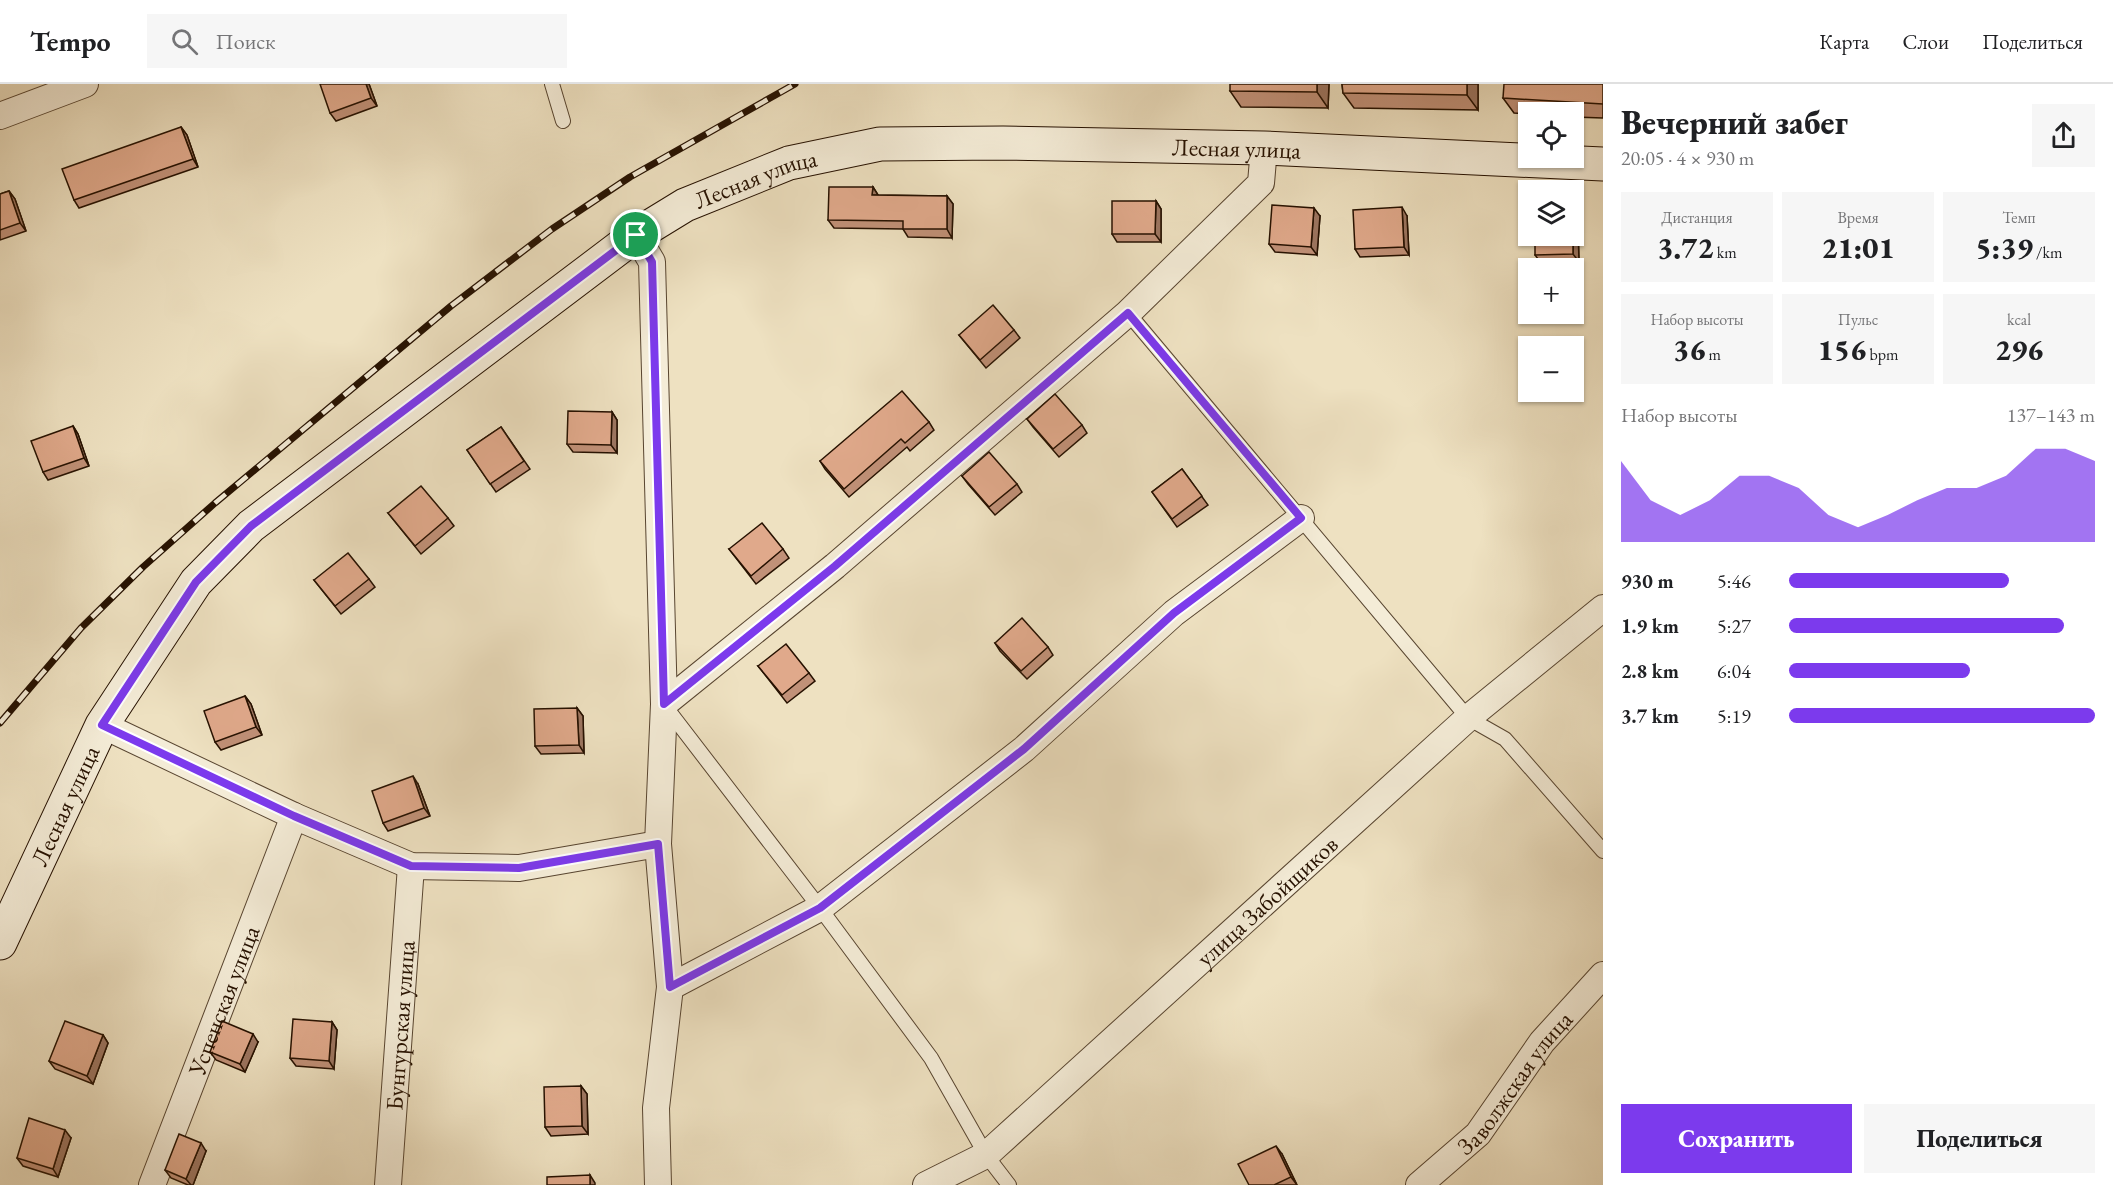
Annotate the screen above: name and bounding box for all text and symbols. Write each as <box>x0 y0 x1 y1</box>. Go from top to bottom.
search box <box>147 14 567 68</box>
text: Tempo <box>30 23 111 59</box>
icon: search <box>168 25 201 58</box>
text: Поиск <box>216 27 275 56</box>
text: Карта <box>1819 28 1869 55</box>
text: Слои <box>1902 28 1949 55</box>
text: Поделиться <box>1982 28 2083 55</box>
text: Вечерний забег <box>1621 101 1848 144</box>
map controls <box>1518 102 1584 402</box>
button: locate <box>1518 102 1584 168</box>
button: share <box>2032 104 2095 167</box>
street label: Лесная улица <box>1172 131 1302 165</box>
street label: Лесная улица <box>689 142 820 215</box>
text: 20:05 · 4 × 930 m <box>1621 145 1754 171</box>
button: layers <box>1518 180 1584 246</box>
text: Дистанция <box>1661 207 1733 228</box>
text: Время <box>1837 207 1879 228</box>
text: Темп <box>2002 207 2036 228</box>
pin <box>610 209 661 260</box>
icon: arrive <box>619 218 652 251</box>
text: 3.72 <box>1657 228 1713 267</box>
text: 21:01 <box>1821 228 1895 267</box>
text: 5:39 <box>1976 228 2033 267</box>
text: km <box>1713 242 1737 263</box>
text: /km <box>2033 242 2062 263</box>
button: + <box>1518 258 1584 324</box>
text: Набор высоты <box>1650 309 1744 330</box>
text: Пульс <box>1838 309 1878 330</box>
text: kcal <box>2007 309 2031 330</box>
text: 36 <box>1673 330 1705 369</box>
text: 156 <box>1818 330 1866 369</box>
text: 296 <box>1995 330 2043 369</box>
button: − <box>1518 336 1584 402</box>
text: m <box>1705 344 1721 365</box>
text: bpm <box>1866 344 1898 365</box>
text: Набор высоты <box>1621 402 1737 428</box>
text: 137–143 m <box>2007 402 2095 428</box>
text: 930 m <box>1621 568 1674 594</box>
text: 5:46 <box>1717 568 1751 594</box>
text: 1.9 km <box>1621 613 1679 639</box>
text: 5:27 <box>1717 613 1751 639</box>
text: 2.8 km <box>1621 658 1679 684</box>
text: 6:04 <box>1717 658 1751 684</box>
text: 3.7 km <box>1621 703 1679 729</box>
text: 5:19 <box>1717 703 1751 729</box>
street label: Лесная улица <box>23 740 106 870</box>
street label: улица Забойщиков <box>1189 828 1344 973</box>
street label: Успенская улица <box>180 921 266 1080</box>
street label: Бунгурская улица <box>378 939 421 1111</box>
street label: Заволжская улица <box>1450 1004 1579 1161</box>
button: Сохранить <box>1621 1104 1852 1173</box>
button: Поделиться <box>1864 1104 2095 1173</box>

